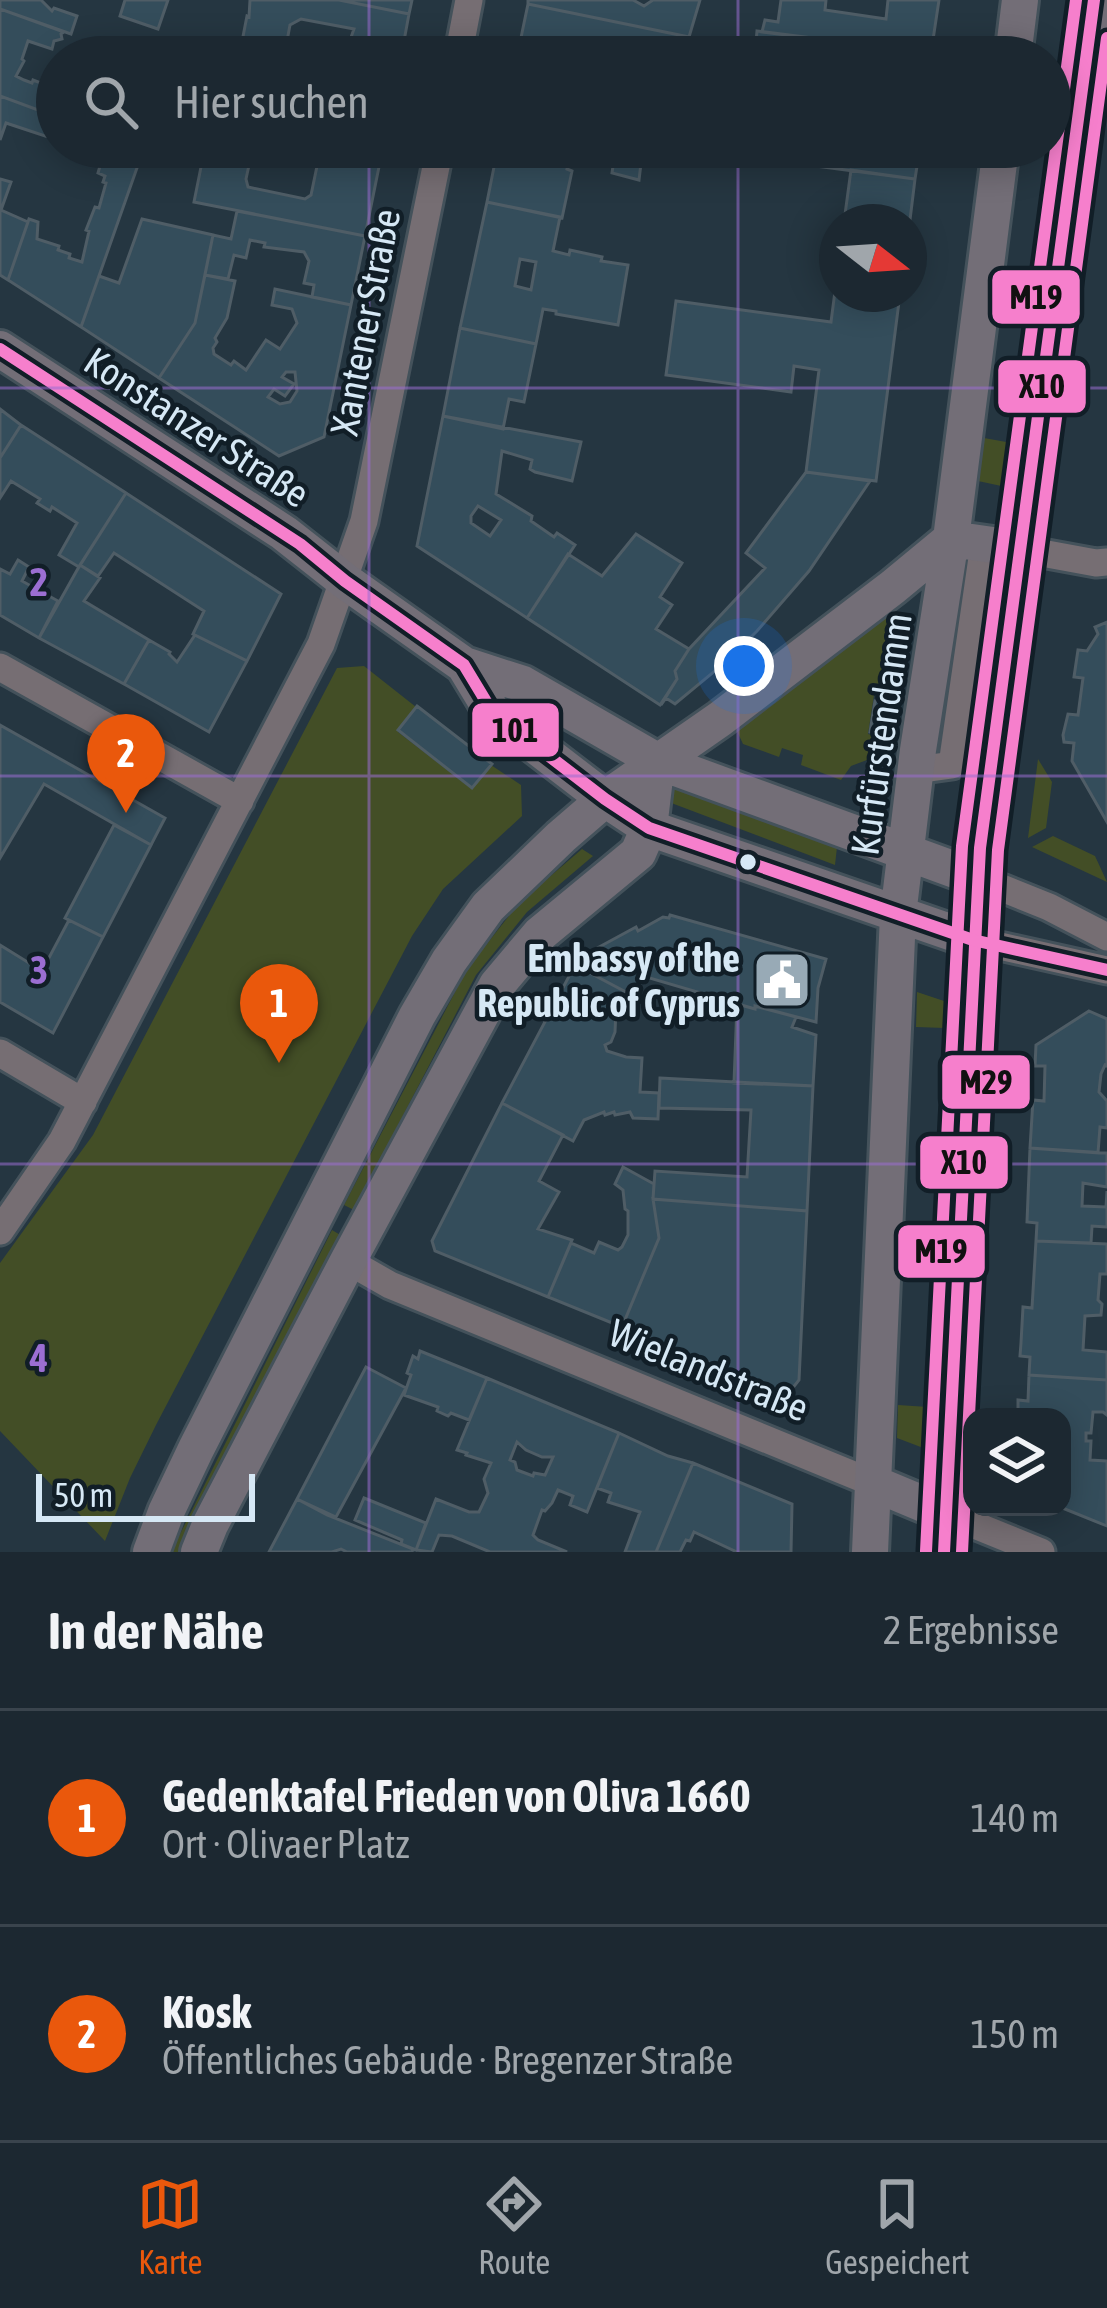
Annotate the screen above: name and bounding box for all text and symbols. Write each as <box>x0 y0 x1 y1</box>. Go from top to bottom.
search box <box>36 36 1071 168</box>
icon: search <box>78 69 144 135</box>
text: Hier suchen <box>174 76 369 128</box>
north arrow <box>819 204 927 312</box>
street label: Xantener Straße <box>322 205 408 439</box>
line badge: M19 <box>990 268 1082 326</box>
text: M19 <box>1009 278 1063 316</box>
street label: Konstanzer Straße <box>77 338 317 516</box>
line badge: X10 <box>996 358 1088 415</box>
text: X10 <box>1018 367 1065 405</box>
text: 2 <box>30 560 48 604</box>
street label: Kurfürstendamm <box>842 610 920 858</box>
your location <box>714 636 774 696</box>
line badge: 101 <box>470 701 561 759</box>
text: 101 <box>492 711 538 749</box>
pin: 2 <box>87 714 165 813</box>
unlabelled marker <box>737 851 759 873</box>
place label: Embassy of the Republic of Cyprus <box>477 936 740 1025</box>
text: 3 <box>30 948 48 992</box>
public building icon: Embassy of the Republic of Cyprus <box>751 949 813 1011</box>
pin: 1 <box>240 964 318 1063</box>
line badge: M29 <box>940 1053 1032 1111</box>
text: M29 <box>959 1063 1013 1101</box>
line badge: X10 <box>918 1134 1010 1191</box>
text: X10 <box>940 1143 987 1181</box>
line badge: M19 <box>896 1223 987 1280</box>
text: M19 <box>914 1232 968 1270</box>
street label: Wielandstraße <box>603 1310 815 1430</box>
text: 4 <box>29 1336 48 1380</box>
map controls <box>963 1408 1071 1516</box>
button: layers <box>963 1408 1071 1516</box>
scale bar <box>36 1468 255 1521</box>
text: 50 m <box>54 1476 113 1514</box>
text: In der Nähe <box>48 1601 264 1660</box>
text: 2 Ergebnisse <box>883 1608 1059 1652</box>
text: Gedenktafel Frieden von Oliva 1660 <box>162 1770 751 1822</box>
text: 1 <box>78 1796 96 1840</box>
text: 140 m <box>971 1796 1059 1840</box>
text: Ort · Olivaer Platz <box>162 1822 409 1866</box>
text: Kiosk <box>162 1986 251 2038</box>
text: 2 <box>78 2012 96 2056</box>
text: 150 m <box>971 2012 1059 2056</box>
text: Öffentliches Gebäude · Bregenzer Straße <box>162 2038 733 2082</box>
tab: Karte <box>137 2171 203 2281</box>
tab: Route <box>478 2171 550 2281</box>
tab: Gespeichert <box>825 2171 970 2281</box>

